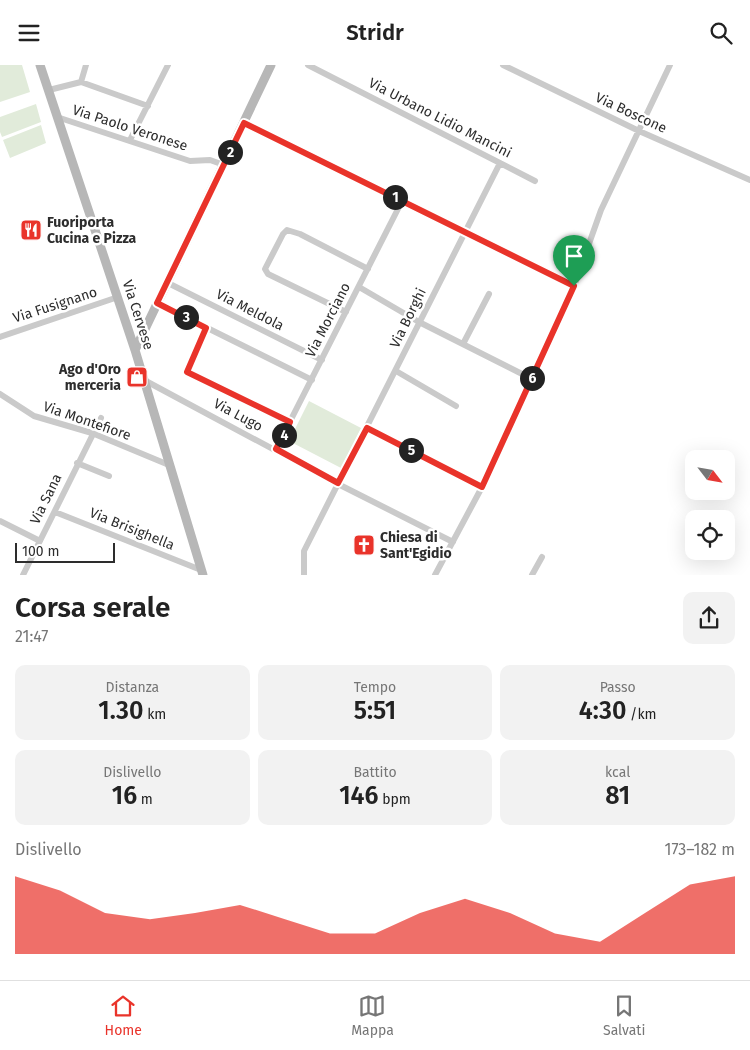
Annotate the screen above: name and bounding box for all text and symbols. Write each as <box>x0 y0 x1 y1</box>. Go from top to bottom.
icon: menu <box>15 19 43 47</box>
text: Stridr <box>346 19 404 46</box>
icon: search <box>707 19 735 47</box>
street label: Via Urbano Lidio Mancini <box>366 75 514 161</box>
street label: Via Boscone <box>593 89 669 137</box>
street label: Via Paolo Veronese <box>70 101 190 155</box>
pin: 2 <box>218 139 242 165</box>
text: 2 <box>227 144 234 161</box>
pin: 1 <box>382 185 408 209</box>
text: 1 <box>392 189 399 206</box>
place label: Fuoriporta Cucina e Pizza <box>47 214 137 247</box>
restaurant icon: Fuoriporta Cucina e Pizza <box>19 218 43 242</box>
pin <box>553 235 595 286</box>
icon: arrive <box>560 242 588 270</box>
street label: Via Cervese <box>119 278 157 352</box>
street label: Via Morciano <box>302 280 354 360</box>
street label: Via Fusignano <box>11 283 99 327</box>
street label: Via Borghi <box>386 285 430 351</box>
street label: Via Meldola <box>213 286 287 334</box>
pin: 3 <box>174 305 198 329</box>
text: 3 <box>183 309 190 326</box>
place label: Ago d'Oro merceria <box>58 361 121 394</box>
shop icon: Ago d'Oro merceria <box>125 365 149 389</box>
pin: 6 <box>520 365 544 391</box>
text: 6 <box>529 370 536 387</box>
street label: Via Lugo <box>211 395 265 435</box>
street label: Via Montefiore <box>41 398 133 444</box>
pin: 4 <box>272 423 296 447</box>
text: 4 <box>281 427 288 444</box>
pin: 5 <box>398 437 424 463</box>
text: 5 <box>408 442 415 459</box>
north arrow <box>685 450 735 500</box>
map controls <box>685 450 735 560</box>
street label: Via Sana <box>26 471 66 527</box>
street label: Via Brisighella <box>87 504 177 554</box>
button: locate <box>685 510 735 560</box>
place label: Chiesa di Sant'Egidio <box>380 529 452 562</box>
church icon: Chiesa di Sant'Egidio <box>352 533 376 557</box>
scale bar <box>15 540 115 563</box>
text: 100 m <box>22 543 59 560</box>
text: Corsa serale <box>15 591 170 624</box>
button: share <box>683 592 735 644</box>
text: 21:47 <box>15 627 48 646</box>
text: Distanza <box>105 679 159 696</box>
text: Tempo <box>354 679 396 696</box>
text: Passo <box>600 679 636 696</box>
text: 1.30 <box>98 696 143 726</box>
text: 5:51 <box>354 696 396 726</box>
text: 4:30 <box>579 696 626 726</box>
text: km <box>143 706 166 723</box>
text: /km <box>626 706 657 723</box>
text: Dislivello <box>103 764 161 781</box>
text: Battito <box>353 764 397 781</box>
text: kcal <box>605 764 630 781</box>
text: 16 <box>112 781 137 811</box>
text: 146 <box>339 781 378 811</box>
text: 81 <box>605 781 630 811</box>
text: m <box>137 791 153 808</box>
text: bpm <box>378 791 411 808</box>
text: Dislivello <box>15 840 82 859</box>
text: 173–182 m <box>664 840 735 859</box>
tab: Home <box>105 992 142 1039</box>
tab: Mappa <box>351 992 394 1039</box>
tab: Salvati <box>603 992 645 1039</box>

